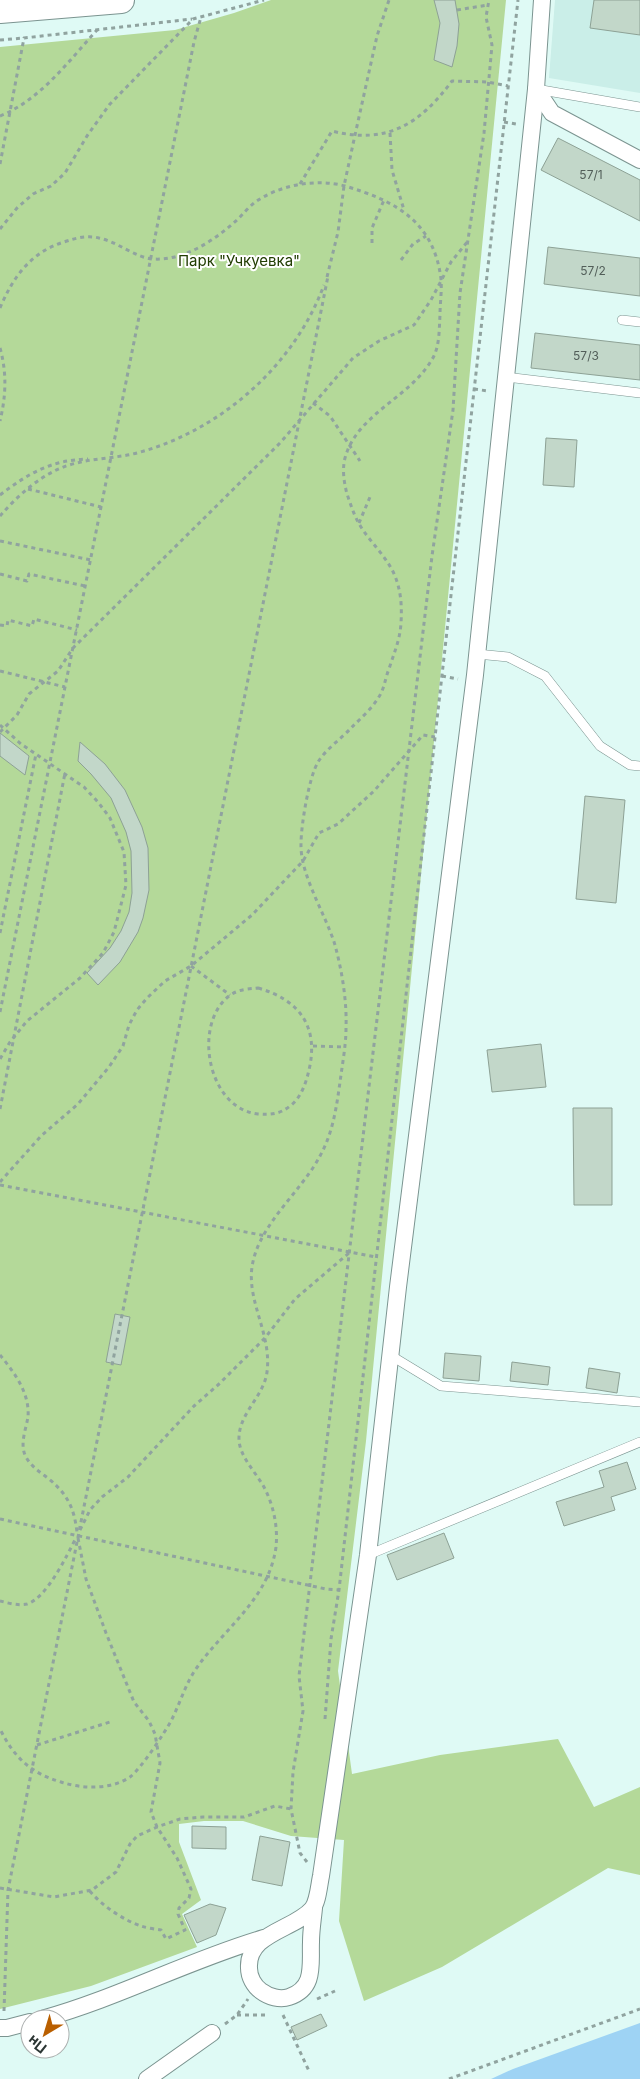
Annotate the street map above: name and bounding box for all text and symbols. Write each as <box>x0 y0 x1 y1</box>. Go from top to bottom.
house number: 57/1 <box>579 167 603 182</box>
park label: Парк "Учкуевка" <box>178 251 300 270</box>
house number: 57/2 <box>580 263 606 278</box>
house number: 57/3 <box>573 348 599 363</box>
north arrow <box>20 2009 70 2059</box>
text: Пн <box>24 2032 49 2057</box>

